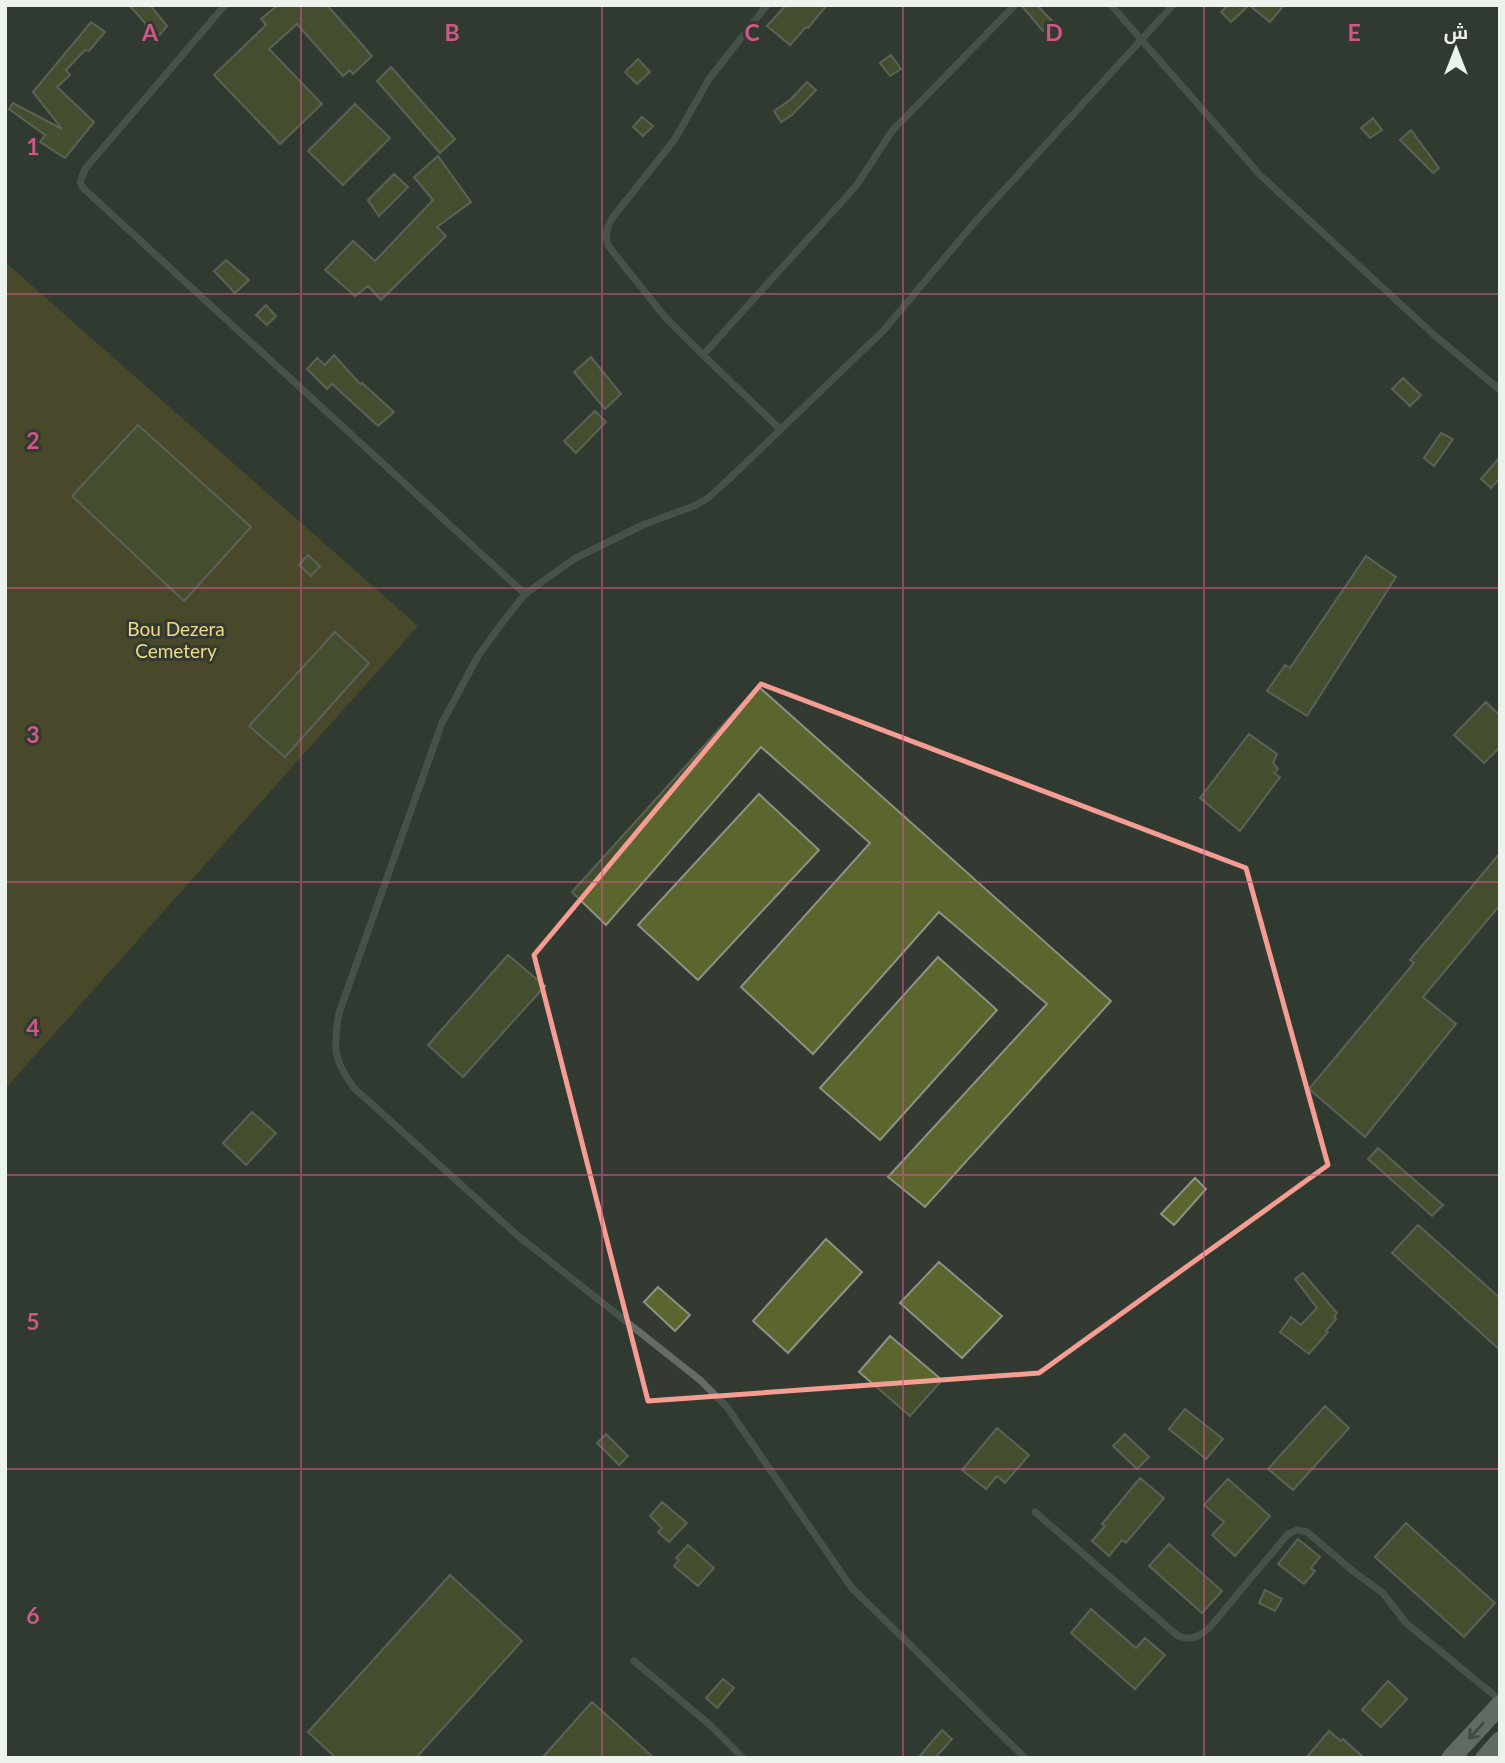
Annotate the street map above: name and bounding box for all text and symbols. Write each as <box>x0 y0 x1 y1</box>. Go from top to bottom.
north arrow <box>1421 14 1491 84</box>
text: A <box>141 18 159 46</box>
text: B <box>444 18 460 46</box>
text: C <box>744 18 760 46</box>
text: D <box>1045 18 1063 46</box>
text: E <box>1347 18 1361 46</box>
text: ش <box>1444 20 1468 44</box>
text: 1 <box>26 132 40 160</box>
text: 2 <box>26 426 40 454</box>
park label: Bou Dezera Cemetery <box>127 617 225 662</box>
text: 3 <box>26 720 40 748</box>
text: 4 <box>26 1013 40 1041</box>
text: 5 <box>26 1307 40 1335</box>
text: 6 <box>26 1601 40 1629</box>
one-way arrow <box>1467 1722 1484 1739</box>

